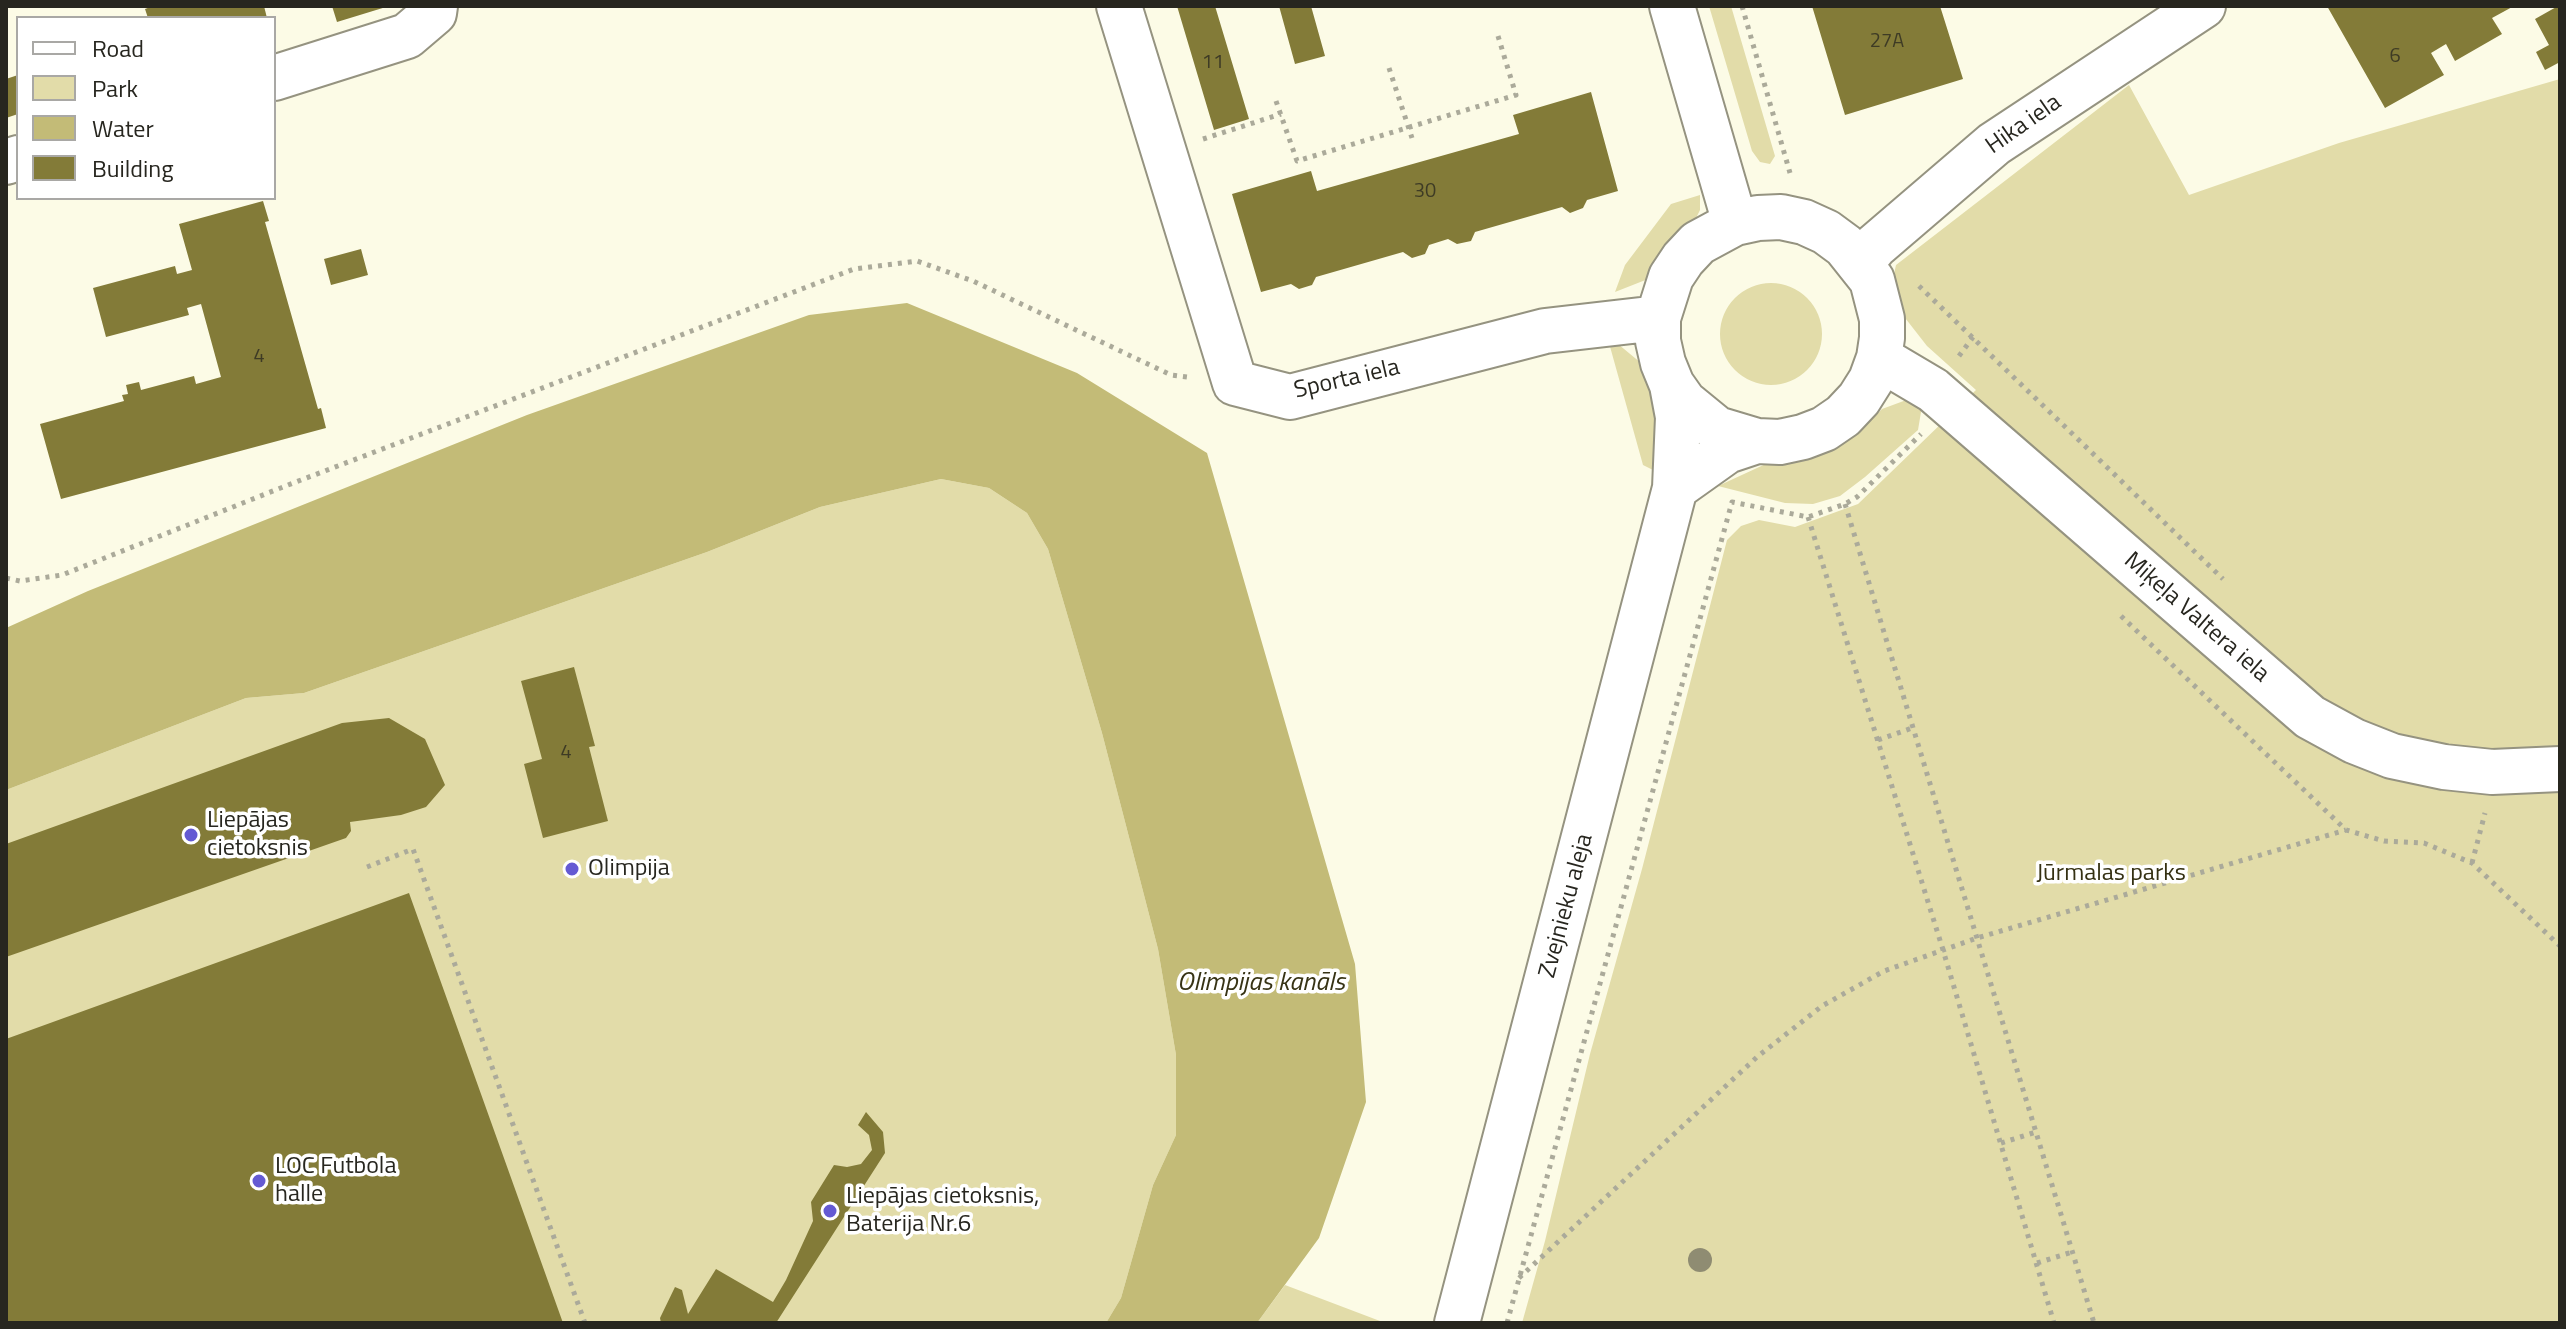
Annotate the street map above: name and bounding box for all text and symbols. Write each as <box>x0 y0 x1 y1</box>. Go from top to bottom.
legend <box>16 16 276 200</box>
text: Road <box>92 30 144 66</box>
house number: 27A <box>1870 30 1904 54</box>
house number: 6 <box>2389 45 2401 69</box>
house number: 11 <box>1202 51 1224 75</box>
text: Park <box>92 70 138 106</box>
street label: Hika iela <box>1981 89 2067 161</box>
text: Water <box>92 110 154 146</box>
text: Building <box>92 150 174 186</box>
house number: 30 <box>1414 180 1436 204</box>
house number: 4 <box>253 345 265 369</box>
street label: Sporta iela <box>1291 354 1403 406</box>
street label: Miķeļa Valtera iela <box>2117 547 2275 689</box>
house number: 4 <box>560 741 572 765</box>
place label: Liepājas cietoksnis <box>207 807 308 863</box>
marker: Liepājas cietoksnis <box>182 826 200 844</box>
street label: Zvejnieku aleja <box>1534 831 1600 981</box>
place label: Olimpija <box>588 855 670 883</box>
marker: Olimpija <box>563 860 581 878</box>
park label: Jūrmalas parks <box>2036 860 2186 888</box>
water label: Olimpijas kanāls <box>1177 968 1345 1000</box>
place label: LOC Futbola halle <box>275 1153 396 1209</box>
marker: LOC Futbola halle <box>250 1172 268 1190</box>
place label: Liepājas cietoksnis, Baterija Nr.6 <box>846 1183 1039 1239</box>
marker: Liepājas cietoksnis, Baterija Nr.6 <box>821 1202 839 1220</box>

